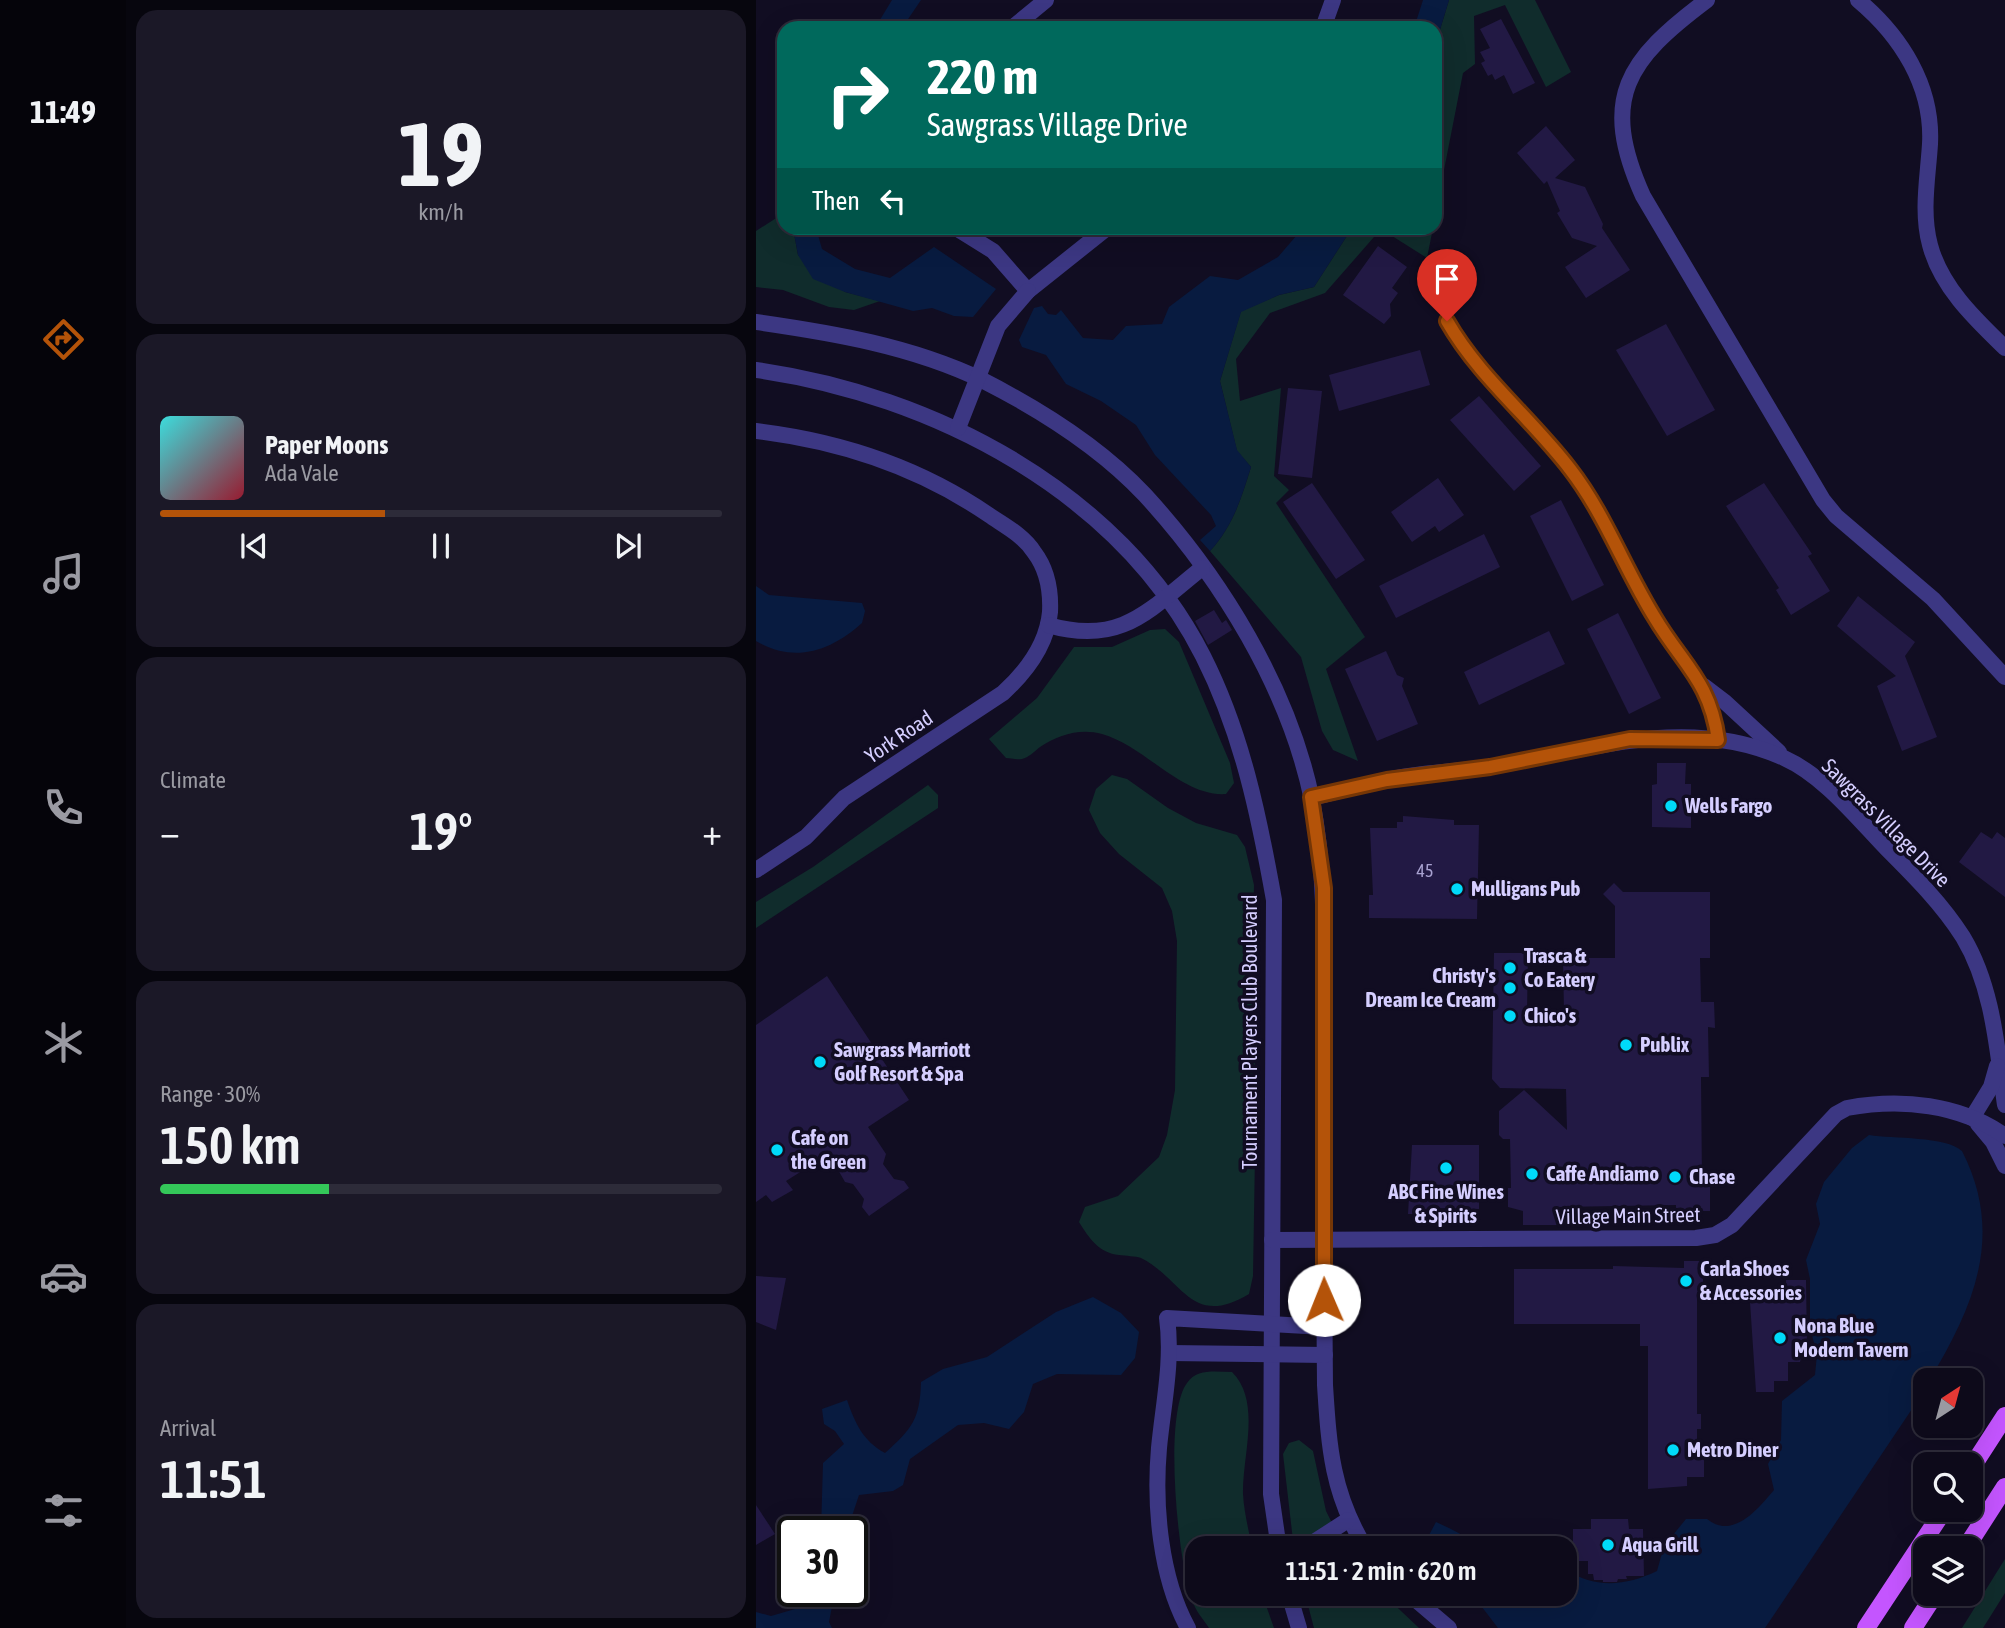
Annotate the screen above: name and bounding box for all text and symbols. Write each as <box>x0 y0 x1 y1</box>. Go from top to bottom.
text: 220 m <box>927 48 1038 104</box>
icon: right <box>812 49 903 140</box>
text: 11:49 <box>30 93 96 130</box>
text: 19 <box>398 101 484 205</box>
text: Sawgrass Village Drive <box>927 106 1188 143</box>
icon: left <box>874 182 912 220</box>
text: Then <box>812 186 860 216</box>
text: km/h <box>418 199 464 225</box>
pin <box>1417 249 1477 321</box>
icon: arrive <box>1428 260 1466 298</box>
icon: directions <box>39 315 88 364</box>
text: Paper Moons <box>265 430 388 460</box>
text: Ada Vale <box>265 460 339 486</box>
icon: previous <box>235 527 273 565</box>
icon: pause <box>422 527 460 565</box>
icon: next <box>609 527 647 565</box>
icon: music <box>39 549 88 598</box>
street label: York Road <box>860 705 937 767</box>
street label: Sawgrass Village Drive <box>1818 753 1956 891</box>
text: Climate <box>160 767 226 793</box>
icon: phone <box>39 783 88 832</box>
place label: Wells Fargo <box>1684 793 1773 817</box>
marker: Wells Fargo <box>1663 798 1679 814</box>
text: 19° <box>409 801 473 861</box>
text: − <box>160 810 180 853</box>
text: + <box>702 810 722 853</box>
house number: 45 <box>1417 860 1433 881</box>
place label: Mulligans Pub <box>1471 876 1580 900</box>
marker: Mulligans Pub <box>1449 881 1465 897</box>
street label: Tournament Players Club Boulevard <box>1237 895 1261 1169</box>
place label: Trasca & Co Eatery <box>1524 943 1595 991</box>
marker: Trasca & Co Eatery <box>1502 960 1518 976</box>
place label: Christy's Dream Ice Cream <box>1365 963 1497 1011</box>
marker: Christy's Dream Ice Cream <box>1502 980 1518 996</box>
place label: Chico's <box>1524 1003 1577 1027</box>
marker: Chico's <box>1502 1008 1518 1024</box>
icon: climate <box>39 1018 88 1067</box>
place label: Publix <box>1640 1032 1690 1056</box>
place label: Sawgrass Marriott Golf Resort & Spa <box>834 1037 970 1085</box>
marker: Publix <box>1618 1037 1634 1053</box>
marker: Sawgrass Marriott Golf Resort & Spa <box>812 1054 828 1070</box>
text: Range · 30% <box>160 1081 260 1107</box>
text: 150 km <box>160 1115 301 1175</box>
place label: Cafe on the Green <box>790 1125 866 1173</box>
marker: Cafe on the Green <box>769 1142 785 1158</box>
marker: ABC Fine Wines & Spirits <box>1438 1160 1454 1176</box>
place label: Caffe Andiamo <box>1546 1161 1659 1185</box>
place label: Chase <box>1689 1164 1735 1188</box>
marker: Caffe Andiamo <box>1524 1166 1540 1182</box>
marker: Chase <box>1667 1169 1683 1185</box>
place label: ABC Fine Wines & Spirits <box>1387 1179 1504 1227</box>
street label: Village Main Street <box>1555 1202 1701 1228</box>
icon: car <box>39 1252 88 1301</box>
place label: Carla Shoes & Accessories <box>1700 1256 1802 1304</box>
position arrow <box>1287 1263 1361 1337</box>
marker: Carla Shoes & Accessories <box>1678 1273 1694 1289</box>
place label: Nona Blue Modern Tavern <box>1794 1313 1909 1361</box>
marker: Nona Blue Modern Tavern <box>1772 1330 1788 1346</box>
north arrow <box>1913 1368 1983 1438</box>
map controls <box>1913 1368 1983 1606</box>
text: Arrival <box>160 1415 216 1441</box>
place label: Metro Diner <box>1687 1437 1779 1461</box>
marker: Metro Diner <box>1665 1442 1681 1458</box>
text: 11:51 <box>160 1449 267 1509</box>
button: search <box>1913 1452 1983 1522</box>
icon: filters <box>39 1486 88 1535</box>
speed limit sign: 30 <box>777 1516 868 1607</box>
place label: Aqua Grill <box>1621 1532 1699 1556</box>
button: layers <box>1913 1536 1983 1606</box>
marker: Aqua Grill <box>1600 1537 1616 1553</box>
text: 11:51 · 2 min · 620 m <box>1286 1556 1476 1586</box>

